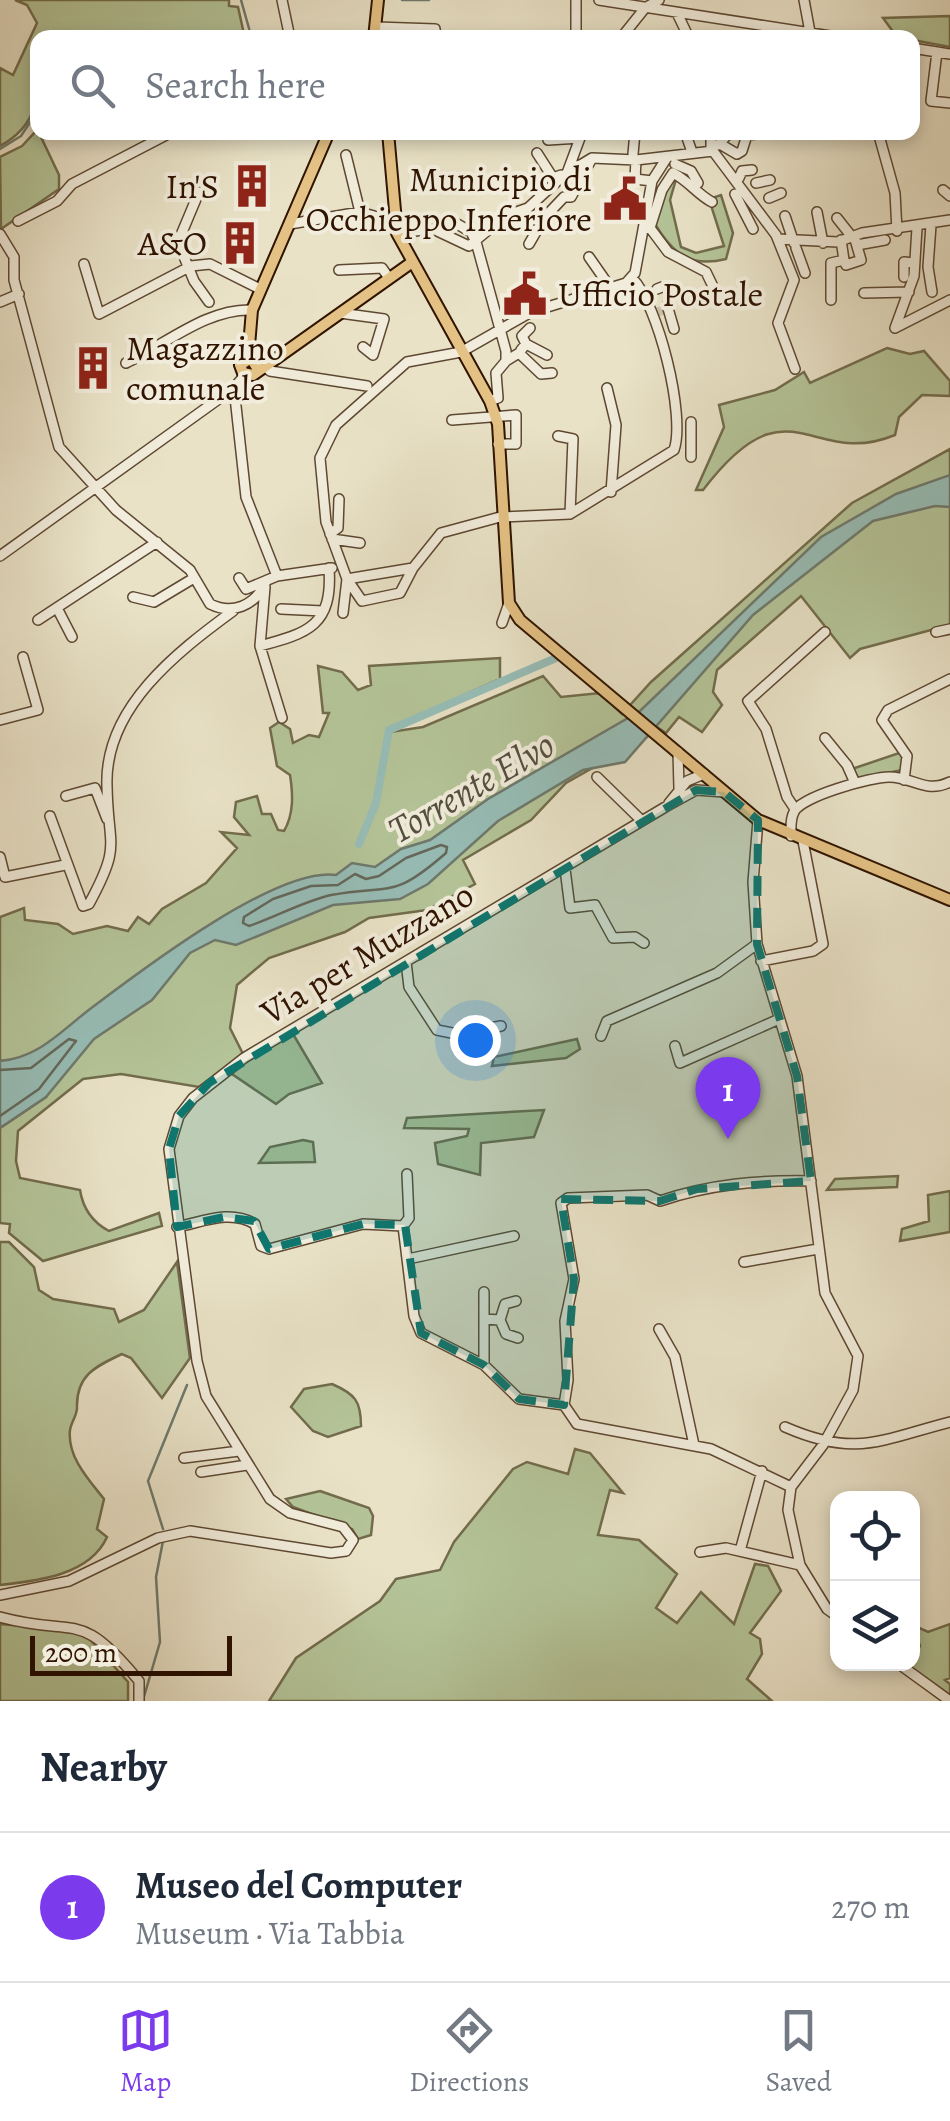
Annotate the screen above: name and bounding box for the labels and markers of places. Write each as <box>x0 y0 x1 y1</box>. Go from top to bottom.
place label: Municipio di Occhieppo Inferiore <box>306 155 592 243</box>
place label: In'S <box>166 162 219 210</box>
building icon: In'S <box>228 162 276 210</box>
public building icon: Municipio di Occhieppo Inferiore <box>601 175 649 223</box>
place label: A&O <box>137 219 207 267</box>
building icon: A&O <box>216 219 264 267</box>
public building icon: Ufficio Postale <box>501 270 549 318</box>
place label: Ufficio Postale <box>558 270 763 318</box>
place label: Magazzino comunale <box>126 324 284 412</box>
building icon: Magazzino comunale <box>69 344 117 392</box>
pin: 1 <box>696 1056 760 1139</box>

